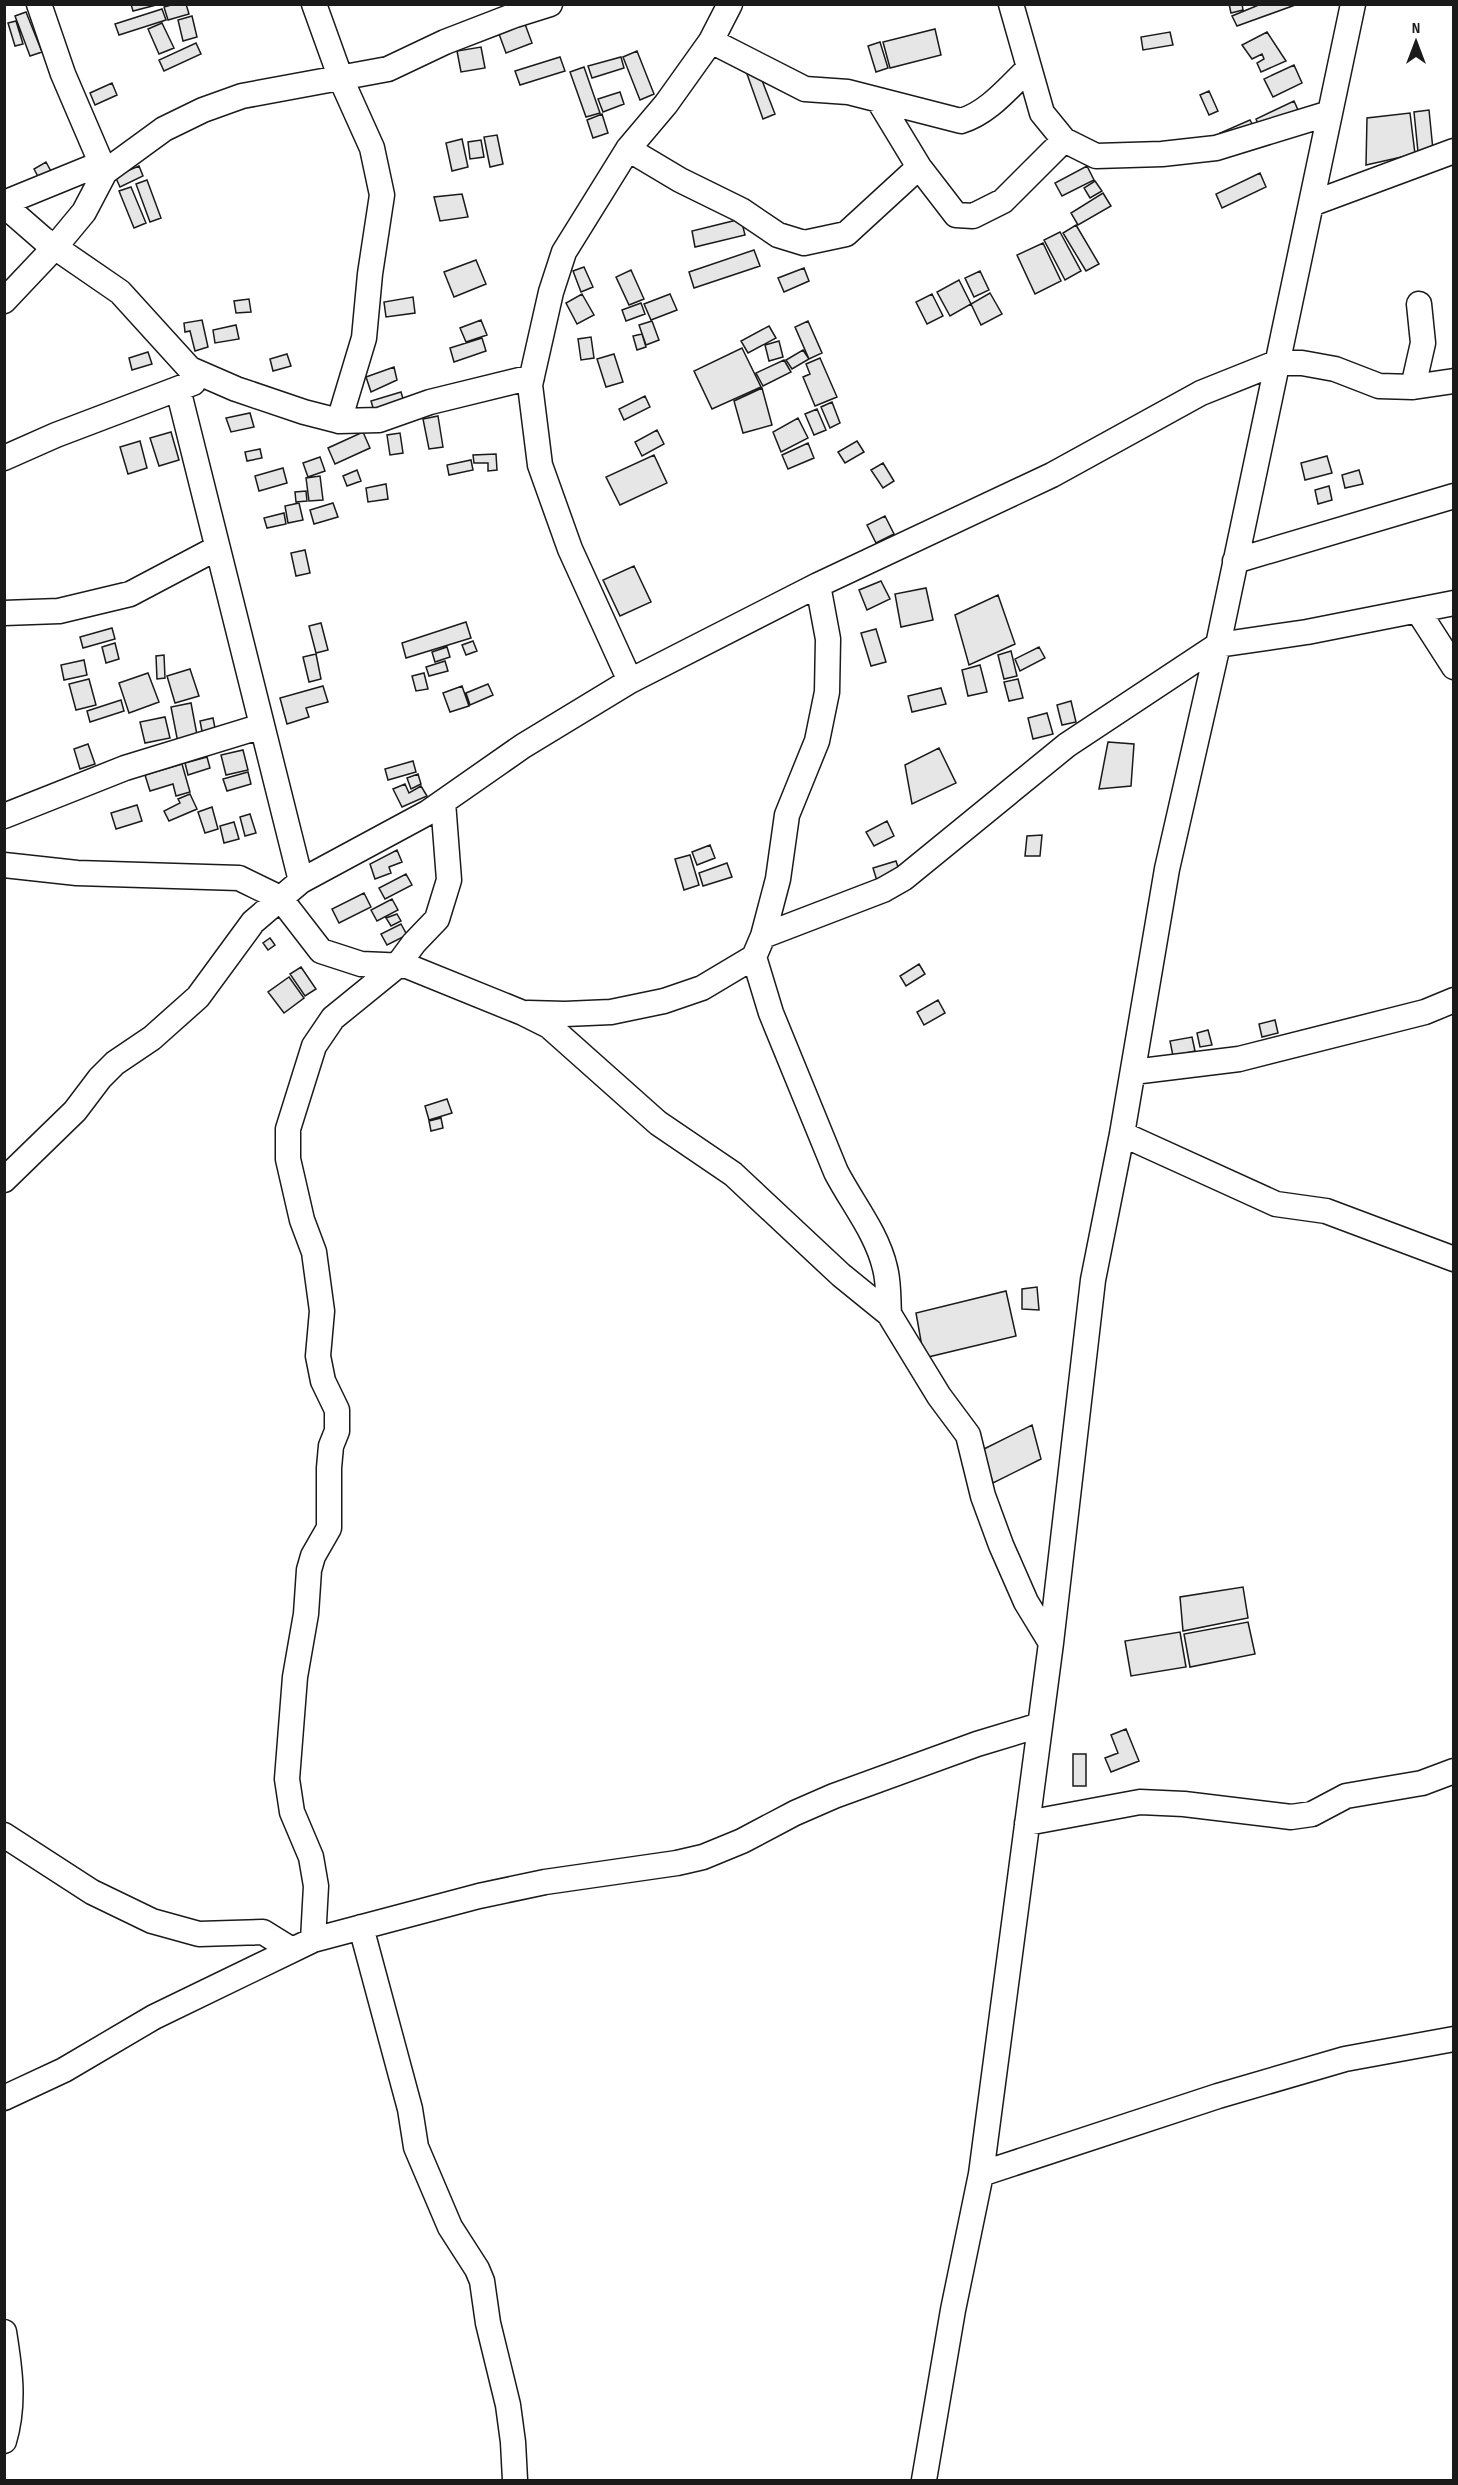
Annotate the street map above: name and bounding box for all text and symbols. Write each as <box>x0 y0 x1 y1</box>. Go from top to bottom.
north arrow <box>1386 12 1446 72</box>
text: N <box>1412 19 1420 38</box>

